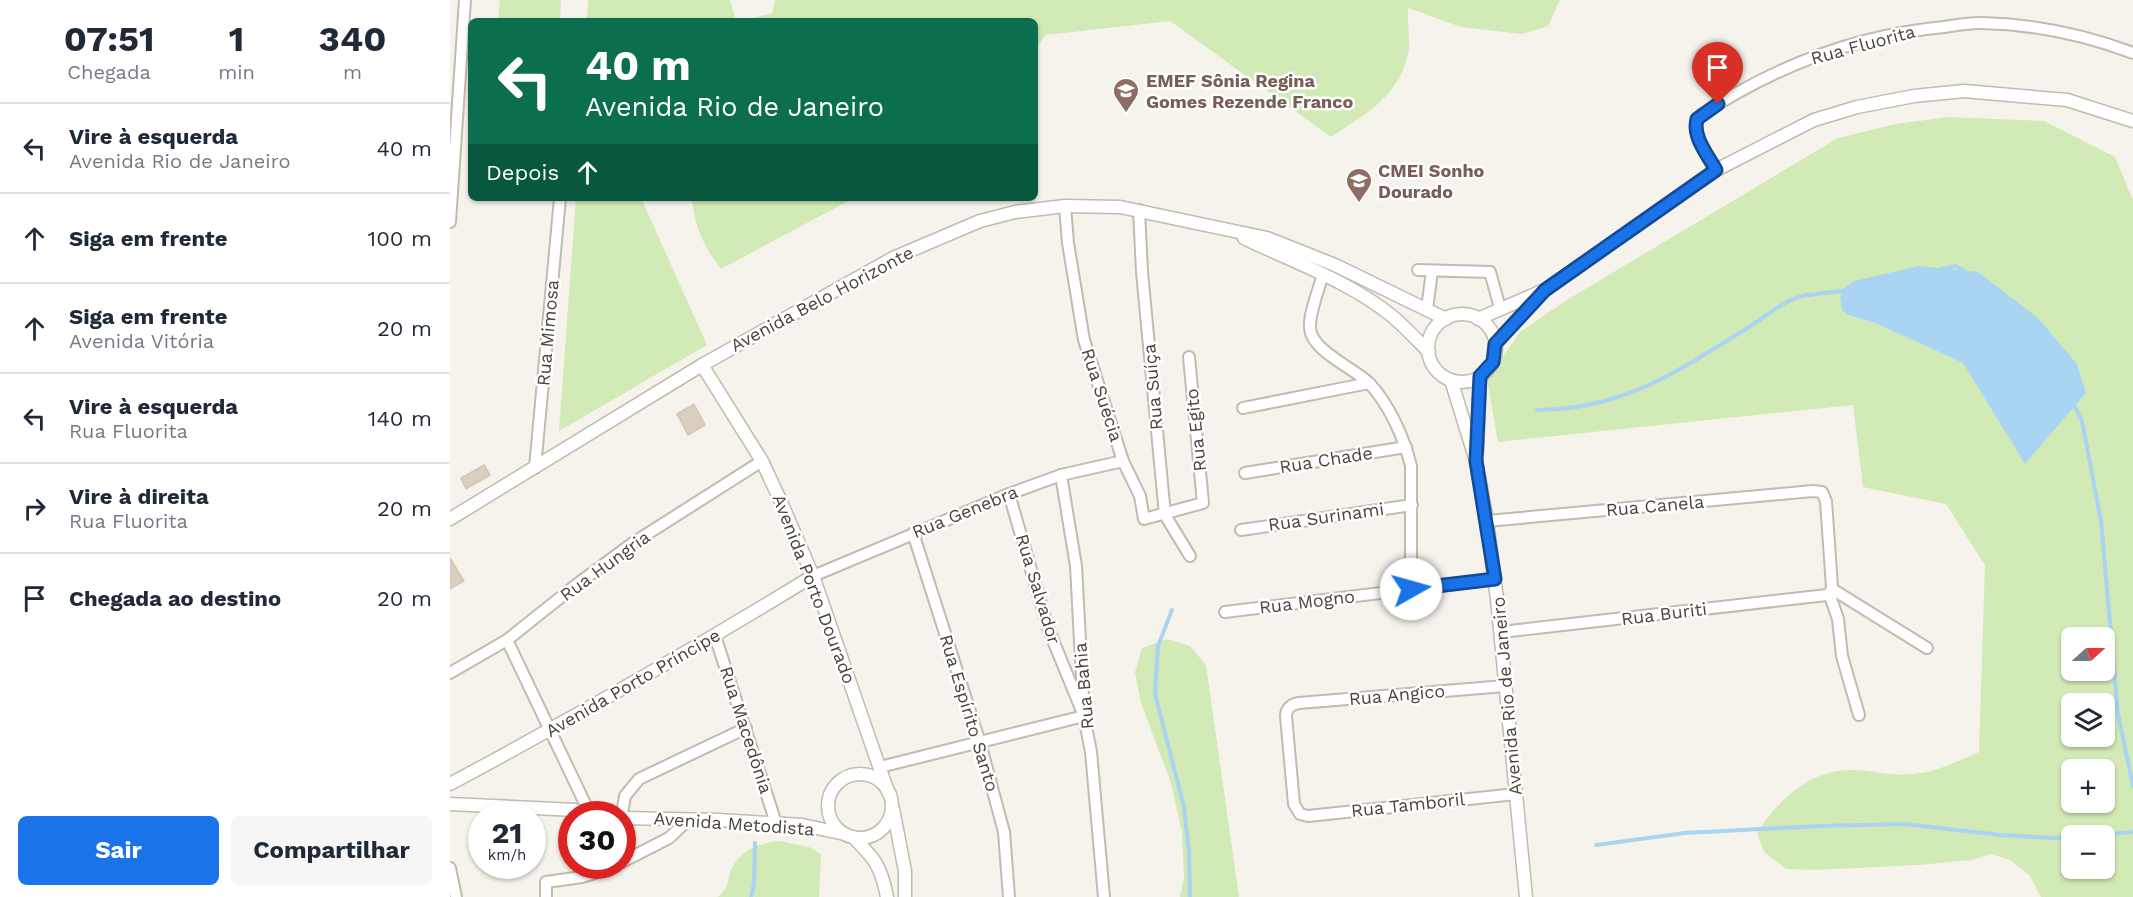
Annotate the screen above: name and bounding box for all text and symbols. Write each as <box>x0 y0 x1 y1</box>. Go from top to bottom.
text: 07:51 <box>64 18 155 60</box>
text: 1 <box>229 18 244 60</box>
text: 340 <box>319 18 386 60</box>
street label: Rua Fluorita <box>1808 21 1917 69</box>
text: 40 m <box>585 41 691 90</box>
icon: left <box>486 42 564 120</box>
pin <box>1692 42 1743 104</box>
icon: arrive <box>1701 51 1734 84</box>
text: Chegada <box>67 60 151 84</box>
text: min <box>218 60 255 84</box>
text: m <box>343 60 362 84</box>
place label: EMEF Sônia Regina Gomes Rezende Franco <box>1146 70 1353 112</box>
school or university icon: EMEF Sônia Regina Gomes Rezende Franco <box>1111 76 1141 114</box>
text: Avenida Rio de Janeiro <box>585 91 884 123</box>
text: Vire à esquerda <box>69 124 238 149</box>
icon: left <box>18 132 51 165</box>
text: 40 m <box>376 136 432 161</box>
text: Avenida Rio de Janeiro <box>69 149 291 173</box>
icon: ahead <box>571 156 604 189</box>
text: Depois <box>486 160 559 185</box>
place label: CMEI Sonho Dourado <box>1378 160 1485 202</box>
school or university icon: CMEI Sonho Dourado <box>1344 166 1374 204</box>
icon: ahead <box>18 222 51 255</box>
text: Siga em frente <box>69 226 227 251</box>
text: 100 m <box>368 226 432 251</box>
street label: Avenida Belo Horizonte <box>727 241 917 356</box>
street label: Rua Mimosa <box>532 279 563 387</box>
text: Siga em frente <box>69 304 227 329</box>
icon: ahead <box>18 312 51 345</box>
text: 20 m <box>377 316 432 341</box>
text: Avenida Vitória <box>69 329 214 353</box>
street label: Rua Suíça <box>1138 343 1167 431</box>
street label: Rua Suécia <box>1078 346 1127 444</box>
street label: Rua Egito <box>1181 388 1210 472</box>
text: Vire à esquerda <box>69 394 238 419</box>
icon: left <box>18 402 51 435</box>
text: 140 m <box>368 406 432 431</box>
text: Rua Fluorita <box>69 419 188 443</box>
street label: Rua Chade <box>1278 442 1374 477</box>
street label: Rua Genebra <box>909 481 1021 542</box>
text: Vire à direita <box>69 484 209 509</box>
street label: Avenida Porto Dourado <box>769 491 860 687</box>
street label: Rua Canela <box>1605 491 1705 520</box>
icon: right <box>18 492 51 525</box>
text: 20 m <box>377 496 432 521</box>
street label: Rua Surinami <box>1267 498 1385 535</box>
text: Rua Fluorita <box>69 509 188 533</box>
street label: Rua Hungria <box>556 526 654 605</box>
street label: Rua Salvador <box>1012 531 1065 647</box>
position arrow <box>1379 557 1443 621</box>
icon: arrive <box>18 582 51 615</box>
street label: Rua Mogno <box>1258 585 1356 618</box>
text: Chegada ao destino <box>69 586 281 611</box>
text: 20 m <box>377 586 432 611</box>
street label: Avenida Rio de Janeiro <box>1487 596 1526 796</box>
street label: Rua Buriti <box>1620 598 1708 629</box>
street label: Avenida Porto Príncipe <box>542 624 724 741</box>
north arrow <box>2061 627 2115 681</box>
map controls <box>2061 627 2115 879</box>
street label: Rua Espírito Santo <box>936 632 1003 794</box>
street label: Rua Bahia <box>1069 642 1098 730</box>
street label: Rua Macedônia <box>716 663 777 796</box>
street label: Rua Angico <box>1348 680 1446 709</box>
button: layers <box>2061 693 2115 747</box>
button: + <box>2061 759 2115 813</box>
street label: Rua Tamboril <box>1350 788 1466 821</box>
speed limit sign: 30 <box>558 801 636 879</box>
street label: Avenida Metodista <box>653 807 815 840</box>
text: 21 <box>492 815 522 850</box>
button: Sair <box>18 816 219 885</box>
button: Compartilhar <box>231 816 432 885</box>
button: − <box>2061 825 2115 879</box>
text: km/h <box>488 846 526 864</box>

